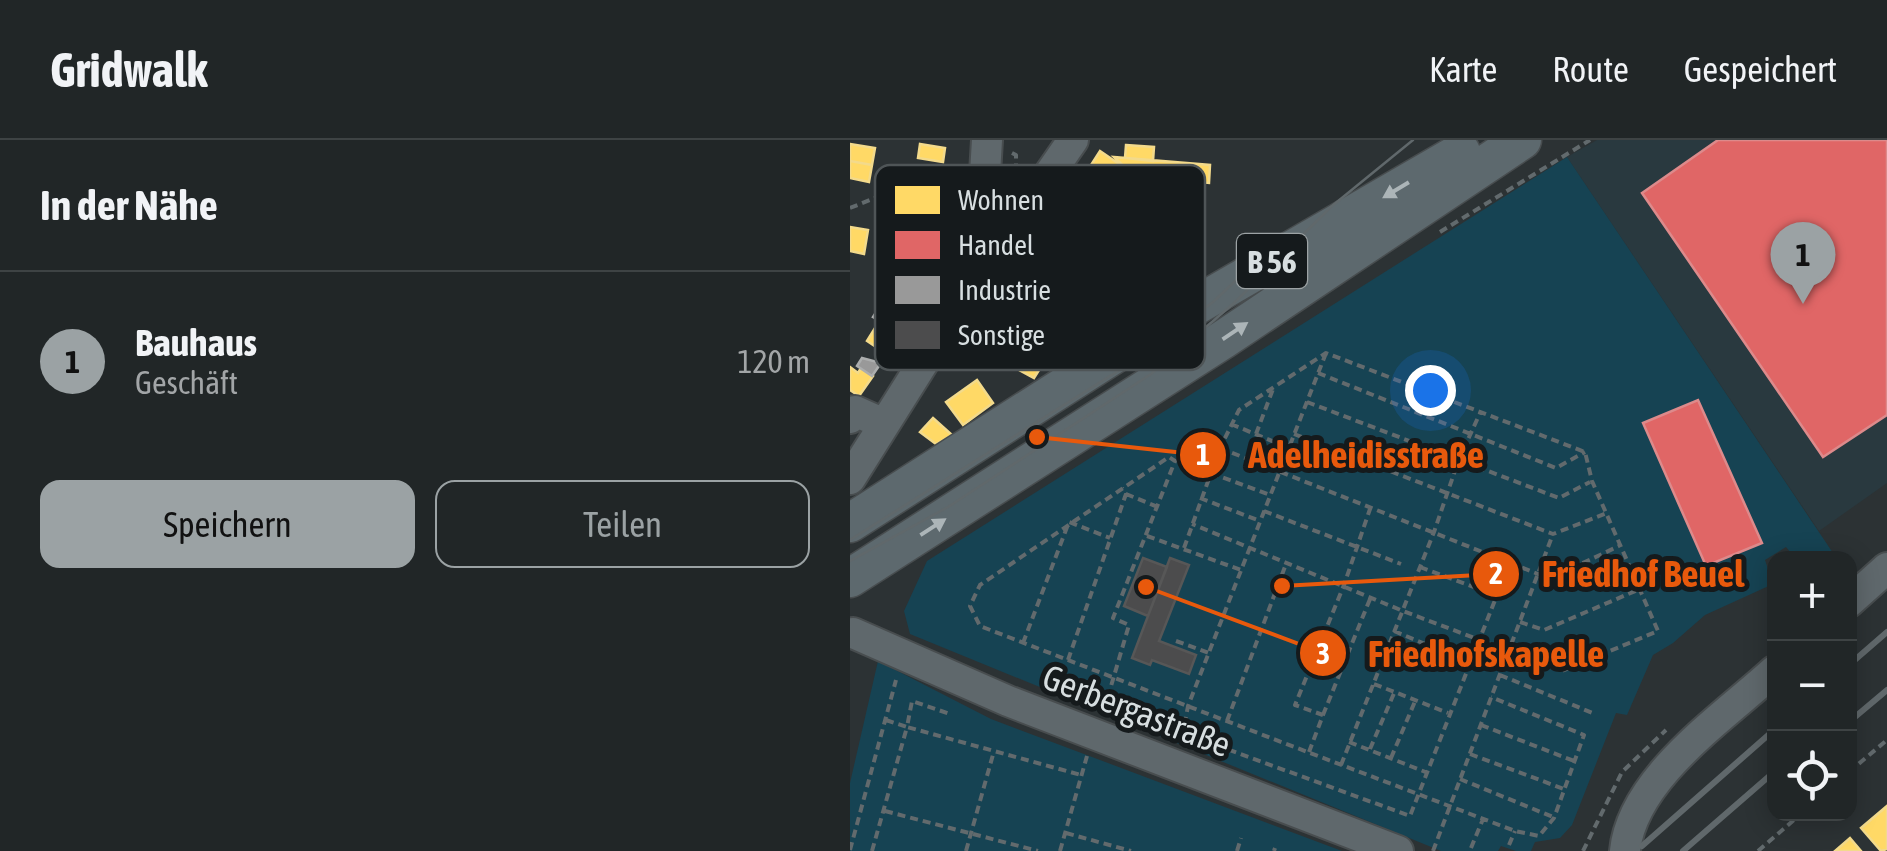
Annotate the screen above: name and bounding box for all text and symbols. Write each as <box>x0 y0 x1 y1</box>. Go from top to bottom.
text: Gridwalk <box>50 42 208 97</box>
text: Karte <box>1429 49 1497 89</box>
text: Route <box>1552 49 1629 89</box>
text: Gespeichert <box>1684 49 1837 89</box>
legend <box>875 165 1205 370</box>
text: In der Nähe <box>40 181 218 229</box>
one-way arrow <box>1382 181 1410 198</box>
text: Wohnen <box>958 184 1044 216</box>
pin: 1 <box>1770 221 1836 304</box>
text: Handel <box>958 229 1035 261</box>
road number: B 56 <box>1237 234 1307 288</box>
text: Industrie <box>958 274 1051 306</box>
text: Sonstige <box>958 319 1045 351</box>
text: Bauhaus <box>135 321 257 364</box>
one-way arrow <box>1222 322 1249 341</box>
text: 1 <box>65 343 80 380</box>
text: 120 m <box>737 343 810 380</box>
text: Geschäft <box>135 364 238 401</box>
your location <box>1405 365 1456 416</box>
callout: Adelheidisstraße <box>1178 421 1504 489</box>
text: Adelheidisstraße <box>1247 433 1484 476</box>
text: 1 <box>1196 437 1210 471</box>
button: Speichern <box>40 480 415 568</box>
button: Teilen <box>435 480 810 568</box>
one-way arrow <box>919 518 947 536</box>
callout: Friedhof Beuel <box>1471 540 1764 608</box>
map controls <box>1767 551 1857 821</box>
button: + <box>1767 551 1857 641</box>
text: Friedhof Beuel <box>1542 552 1745 595</box>
text: 2 <box>1489 556 1503 590</box>
callout: Friedhofskapelle <box>1298 619 1624 687</box>
text: Friedhofskapelle <box>1368 632 1604 675</box>
text: 3 <box>1316 636 1330 670</box>
button: − <box>1767 641 1857 731</box>
street label: Gerbergastraße <box>1037 656 1237 764</box>
button: locate <box>1767 731 1857 821</box>

